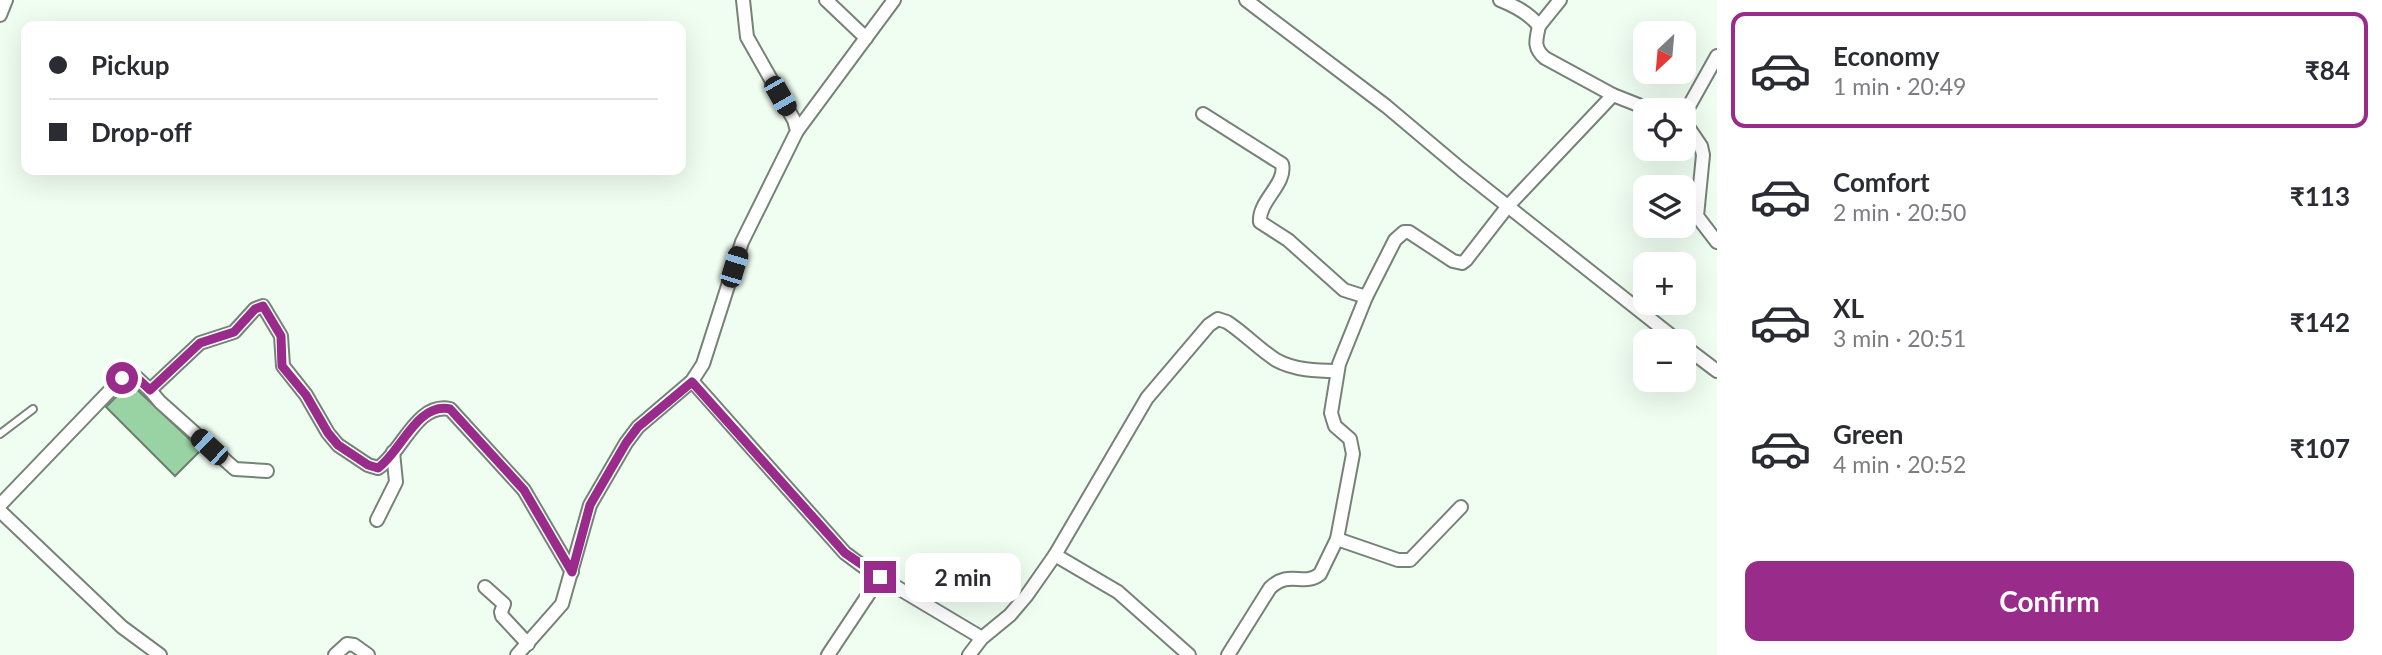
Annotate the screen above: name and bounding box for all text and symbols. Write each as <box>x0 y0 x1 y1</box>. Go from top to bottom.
north arrow <box>1633 21 1696 84</box>
map controls <box>1633 21 1696 392</box>
icon: car <box>1749 39 1812 102</box>
text: Economy <box>1833 40 1939 72</box>
text: Pickup <box>91 49 170 81</box>
text: ₹84 <box>2305 54 2350 86</box>
text: 1 min · 20:49 <box>1833 72 1966 100</box>
car <box>761 73 800 119</box>
button: locate <box>1633 98 1696 161</box>
text: Drop-off <box>91 116 192 148</box>
icon: car <box>1749 165 1812 228</box>
text: Comfort <box>1833 166 1930 198</box>
button: layers <box>1633 175 1696 238</box>
text: ₹113 <box>2290 180 2350 212</box>
text: 2 min · 20:50 <box>1833 198 1966 226</box>
car <box>718 244 751 290</box>
button: + <box>1633 252 1696 315</box>
icon: car <box>1749 291 1812 354</box>
text: XL <box>1833 292 1864 324</box>
text: ₹142 <box>2290 306 2350 338</box>
text: 3 min · 20:51 <box>1833 324 1966 352</box>
button: − <box>1633 329 1696 392</box>
route start <box>106 362 138 394</box>
icon: car <box>1749 417 1812 480</box>
text: Green <box>1833 418 1903 450</box>
car <box>187 425 232 469</box>
text: ₹107 <box>2290 432 2350 464</box>
text: 4 min · 20:52 <box>1833 450 1966 478</box>
callout: 2 min <box>904 552 1020 602</box>
route end <box>864 561 896 593</box>
button: Confirm <box>1745 561 2354 641</box>
text: 2 min <box>934 563 992 591</box>

